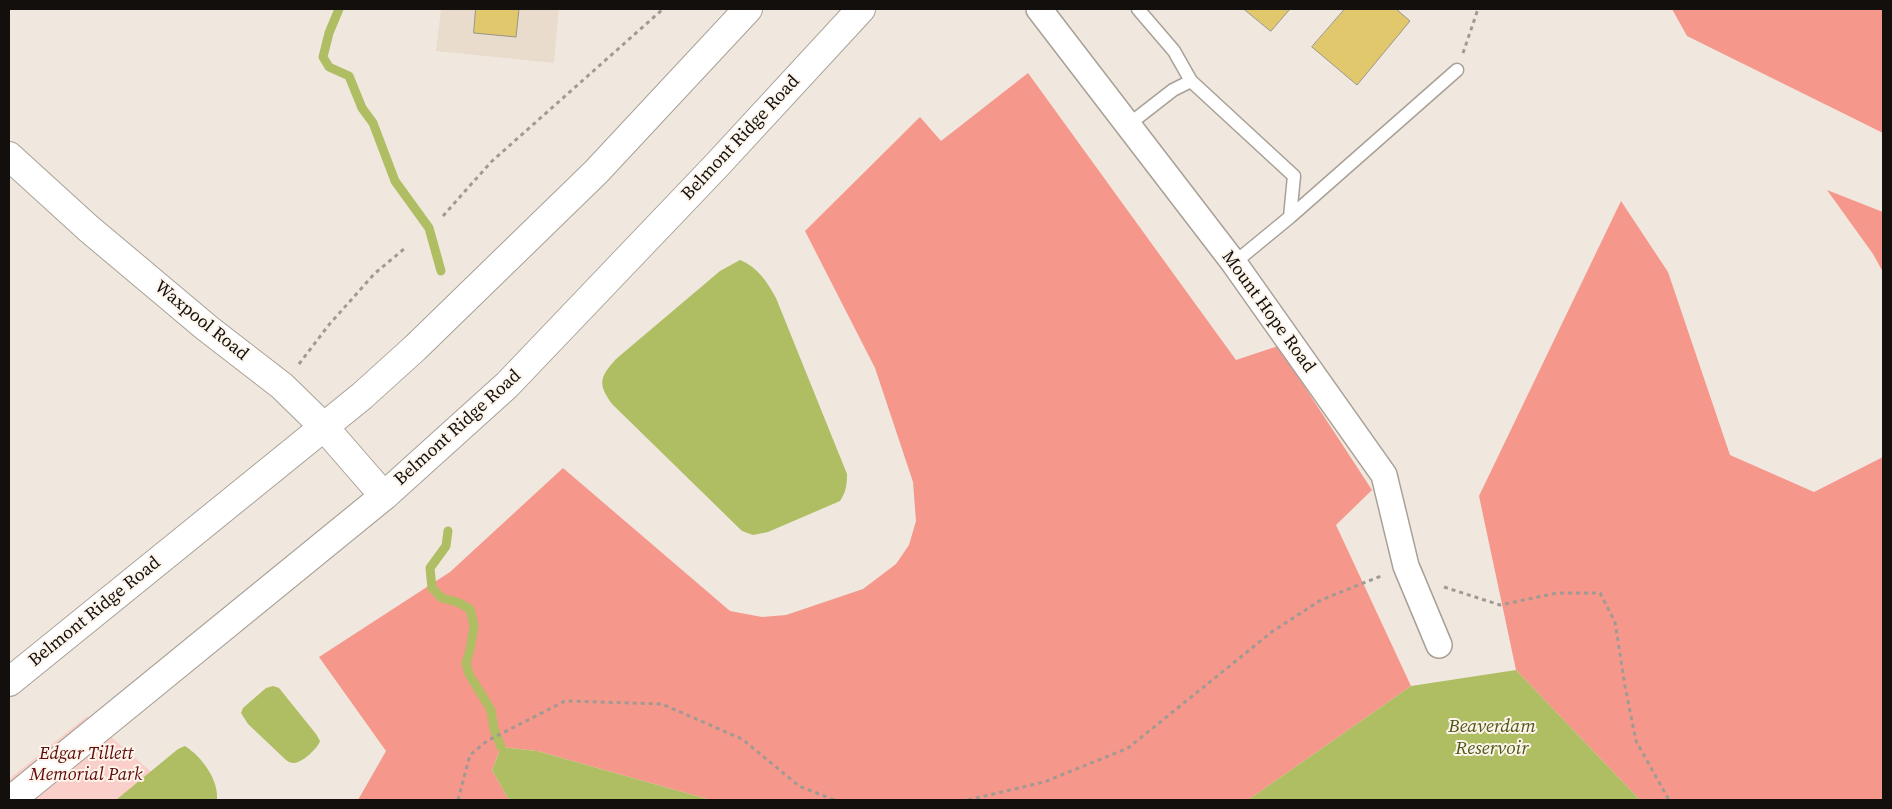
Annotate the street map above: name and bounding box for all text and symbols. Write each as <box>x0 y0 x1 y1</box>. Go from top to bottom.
street label: Belmont Ridge Road <box>677 71 805 205</box>
street label: Mount Hope Road <box>1217 247 1319 377</box>
street label: Waxpool Road <box>150 276 252 366</box>
street label: Belmont Ridge Road <box>390 365 526 491</box>
street label: Belmont Ridge Road <box>25 552 165 672</box>
water label: Beaverdam Reservoir <box>1448 716 1536 760</box>
park label: Edgar Tillett Memorial Park <box>30 743 142 786</box>

